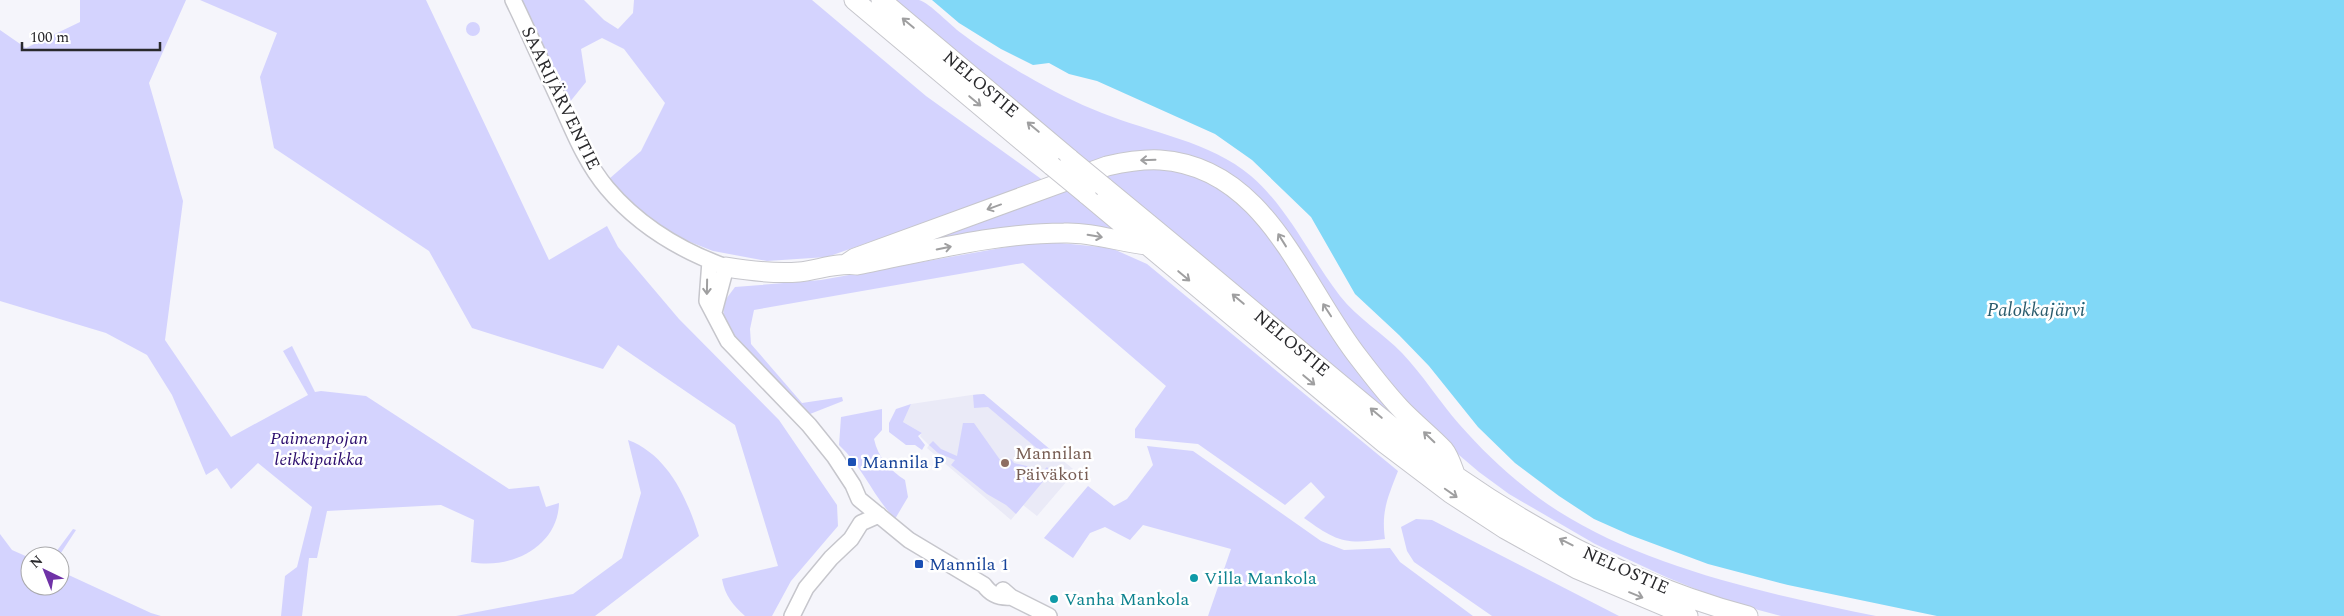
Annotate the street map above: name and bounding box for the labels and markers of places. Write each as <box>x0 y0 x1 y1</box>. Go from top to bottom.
place label: Mannilan Päiväkoti <box>1015 440 1092 488</box>
place label: Mannila P <box>862 449 945 476</box>
marker: Mannila P <box>846 456 858 468</box>
marker: Mannilan Päiväkoti <box>999 457 1011 469</box>
place label: Mannila 1 <box>929 551 1009 578</box>
marker: Mannila 1 <box>913 558 925 570</box>
place label: Villa Mankola <box>1204 565 1317 592</box>
marker: Villa Mankola <box>1188 572 1200 584</box>
place label: Vanha Mankola <box>1064 586 1190 613</box>
marker: Vanha Mankola <box>1048 593 1060 605</box>

